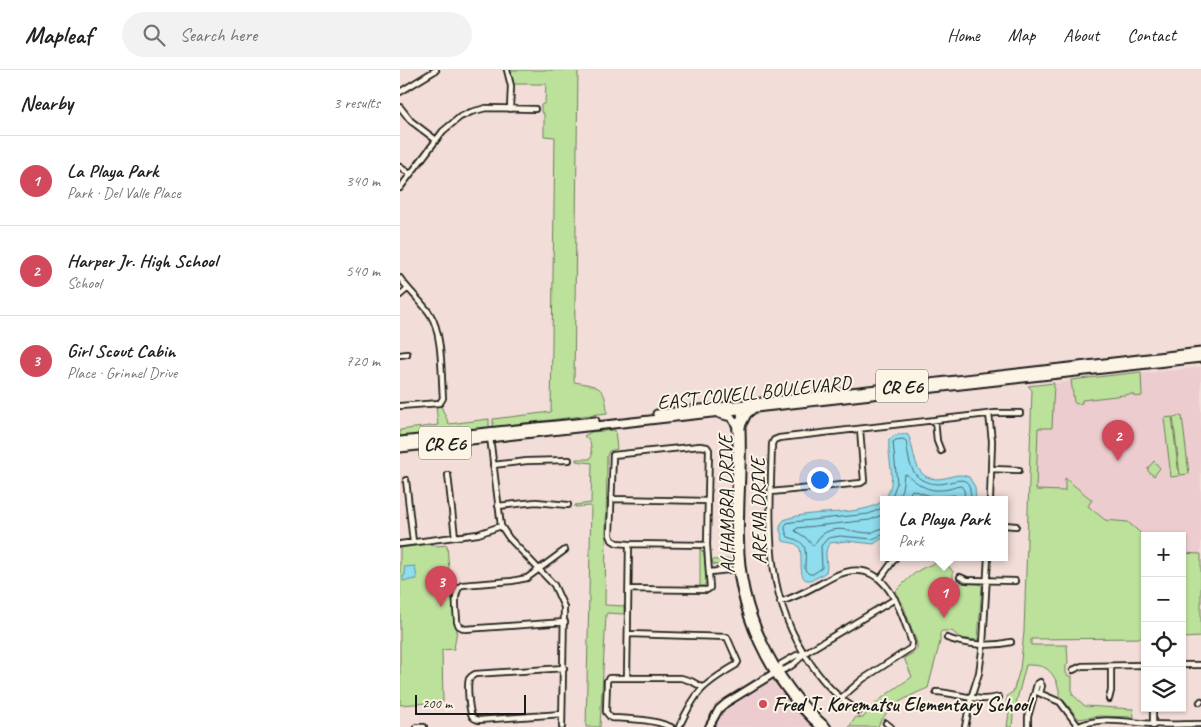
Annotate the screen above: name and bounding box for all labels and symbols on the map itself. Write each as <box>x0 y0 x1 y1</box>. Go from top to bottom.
street label: EAST COVELL BOULEVARD <box>656 370 853 415</box>
road number: CR E6 <box>876 370 928 402</box>
pin: 2 <box>1102 420 1134 461</box>
road number: CR E6 <box>419 426 471 459</box>
street label: ALHAMBRA DRIVE <box>713 431 740 574</box>
street label: ARENA DRIVE <box>745 454 772 565</box>
your location <box>807 467 833 493</box>
pin: 3 <box>425 566 457 607</box>
pin: 1 <box>928 577 960 618</box>
scale bar <box>415 692 526 715</box>
place label: Fred T. Korematsu Elementary School <box>773 692 1035 717</box>
marker: Fred T. Korematsu Elementary School <box>757 698 769 710</box>

